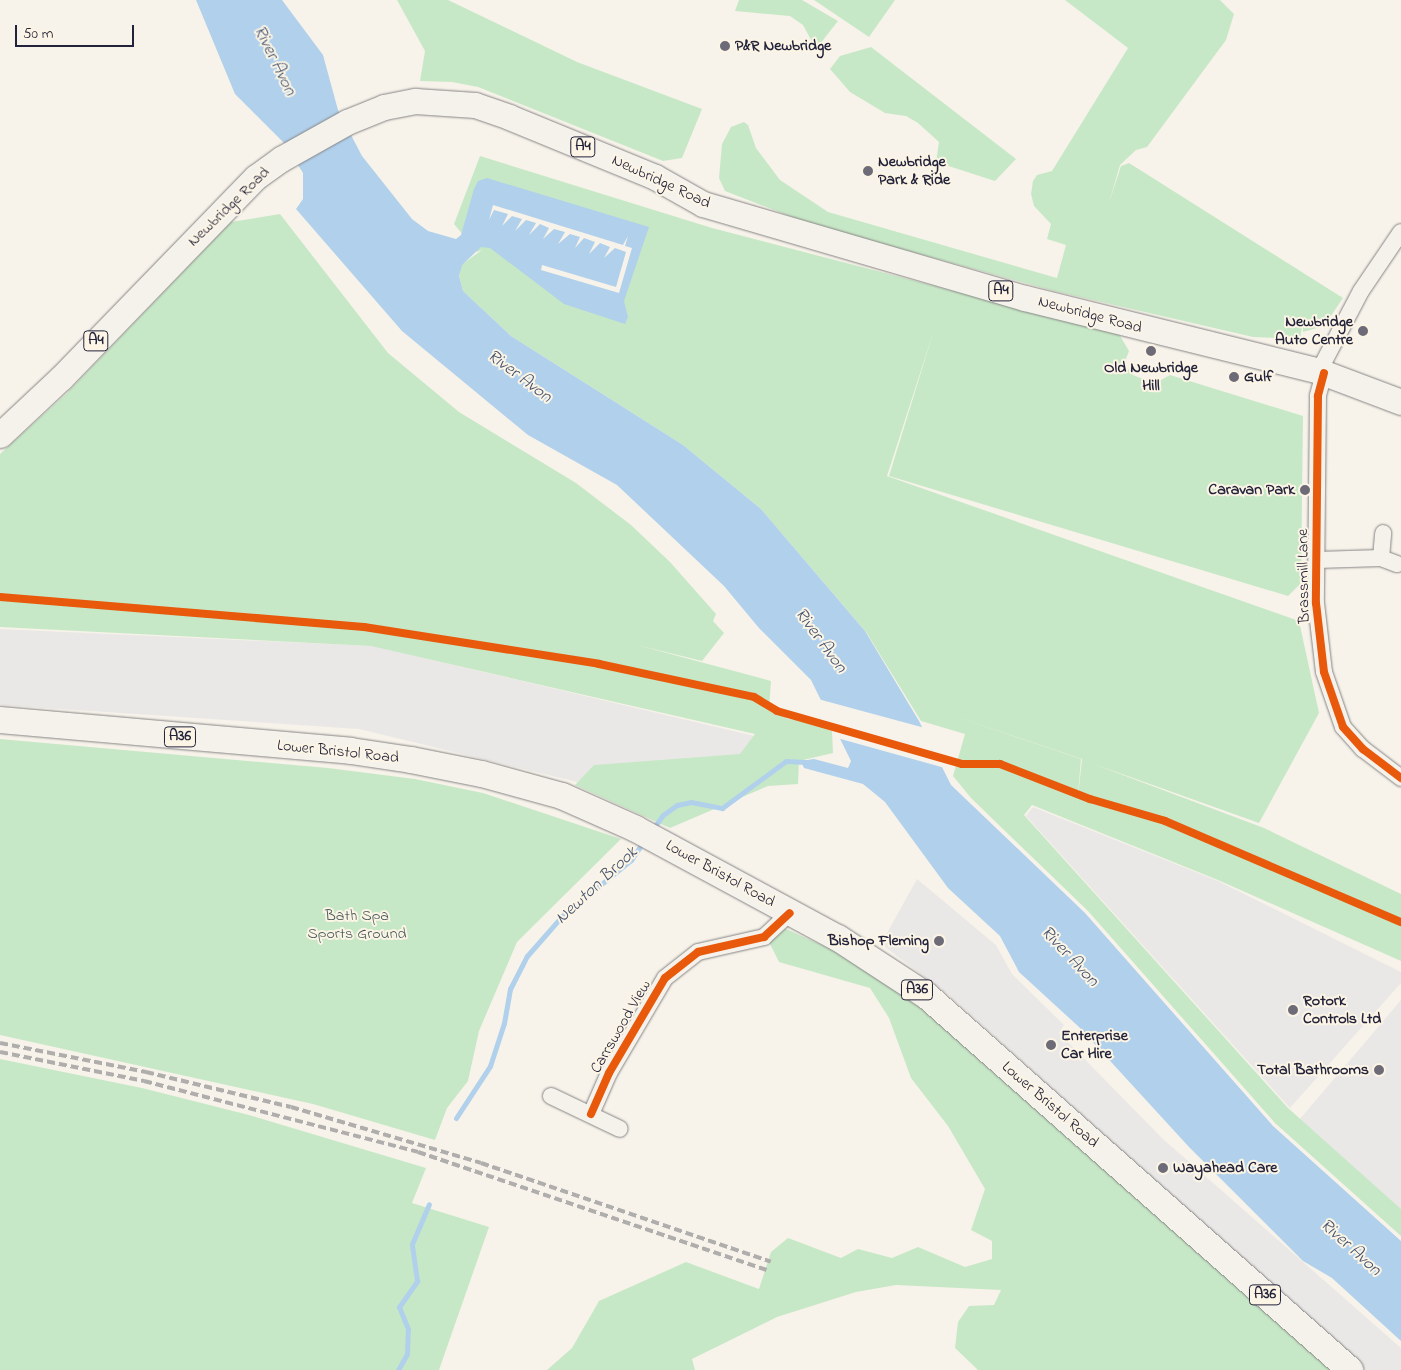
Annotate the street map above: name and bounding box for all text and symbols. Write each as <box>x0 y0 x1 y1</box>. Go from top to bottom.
scale bar <box>18 15 136 47</box>
text: 50 m <box>23 23 53 45</box>
water label: River Avon <box>248 23 300 99</box>
place label: P&R Newbridge <box>735 36 831 56</box>
marker: P&R Newbridge <box>719 40 731 52</box>
road number: A4 <box>569 134 597 160</box>
street label: Newbridge Road <box>609 151 713 213</box>
place label: Newbridge Park & Ride <box>878 152 950 190</box>
street label: Newbridge Road <box>184 163 274 251</box>
marker: Newbridge Park & Ride <box>862 165 874 177</box>
road number: A4 <box>987 278 1015 304</box>
street label: Newbridge Road <box>1036 292 1144 338</box>
place label: Newbridge Auto Centre <box>1275 312 1353 350</box>
marker: Newbridge Auto Centre <box>1357 325 1369 337</box>
road number: A4 <box>82 328 110 354</box>
marker: Old Newbridge Hill <box>1145 345 1157 357</box>
water label: River Avon <box>483 346 555 408</box>
place label: Old Newbridge Hill <box>1104 358 1198 396</box>
place label: Gulf <box>1244 367 1273 387</box>
marker: Gulf <box>1228 371 1240 383</box>
place label: Caravan Park <box>1208 480 1295 500</box>
marker: Caravan Park <box>1299 484 1311 496</box>
street label: Brassmill Lane <box>1294 528 1314 624</box>
water label: River Avon <box>789 604 851 678</box>
road number: A36 <box>164 724 196 750</box>
street label: Lower Bristol Road <box>276 736 400 768</box>
street label: Lower Bristol Road <box>662 836 778 912</box>
water label: Newton Brook <box>551 842 643 930</box>
park label: Bath Spa Sports Ground <box>307 906 407 944</box>
water label: River Avon <box>1035 922 1103 992</box>
place label: Bishop Fleming <box>828 931 929 951</box>
marker: Bishop Fleming <box>933 935 945 947</box>
street label: Carrswood View <box>587 977 655 1077</box>
road number: A36 <box>901 978 933 1002</box>
place label: Rotork Controls Ltd <box>1303 991 1381 1029</box>
marker: Rotork Controls Ltd <box>1287 1004 1299 1016</box>
place label: Enterprise Car Hire <box>1061 1026 1128 1064</box>
marker: Enterprise Car Hire <box>1045 1039 1057 1051</box>
street label: Lower Bristol Road <box>998 1058 1102 1152</box>
place label: Total Bathrooms <box>1257 1060 1369 1080</box>
marker: Total Bathrooms <box>1373 1064 1385 1076</box>
place label: Wayahead Care <box>1173 1158 1278 1178</box>
marker: Wayahead Care <box>1157 1162 1169 1174</box>
water label: River Avon <box>1315 1215 1385 1281</box>
road number: A36 <box>1249 1282 1281 1308</box>

